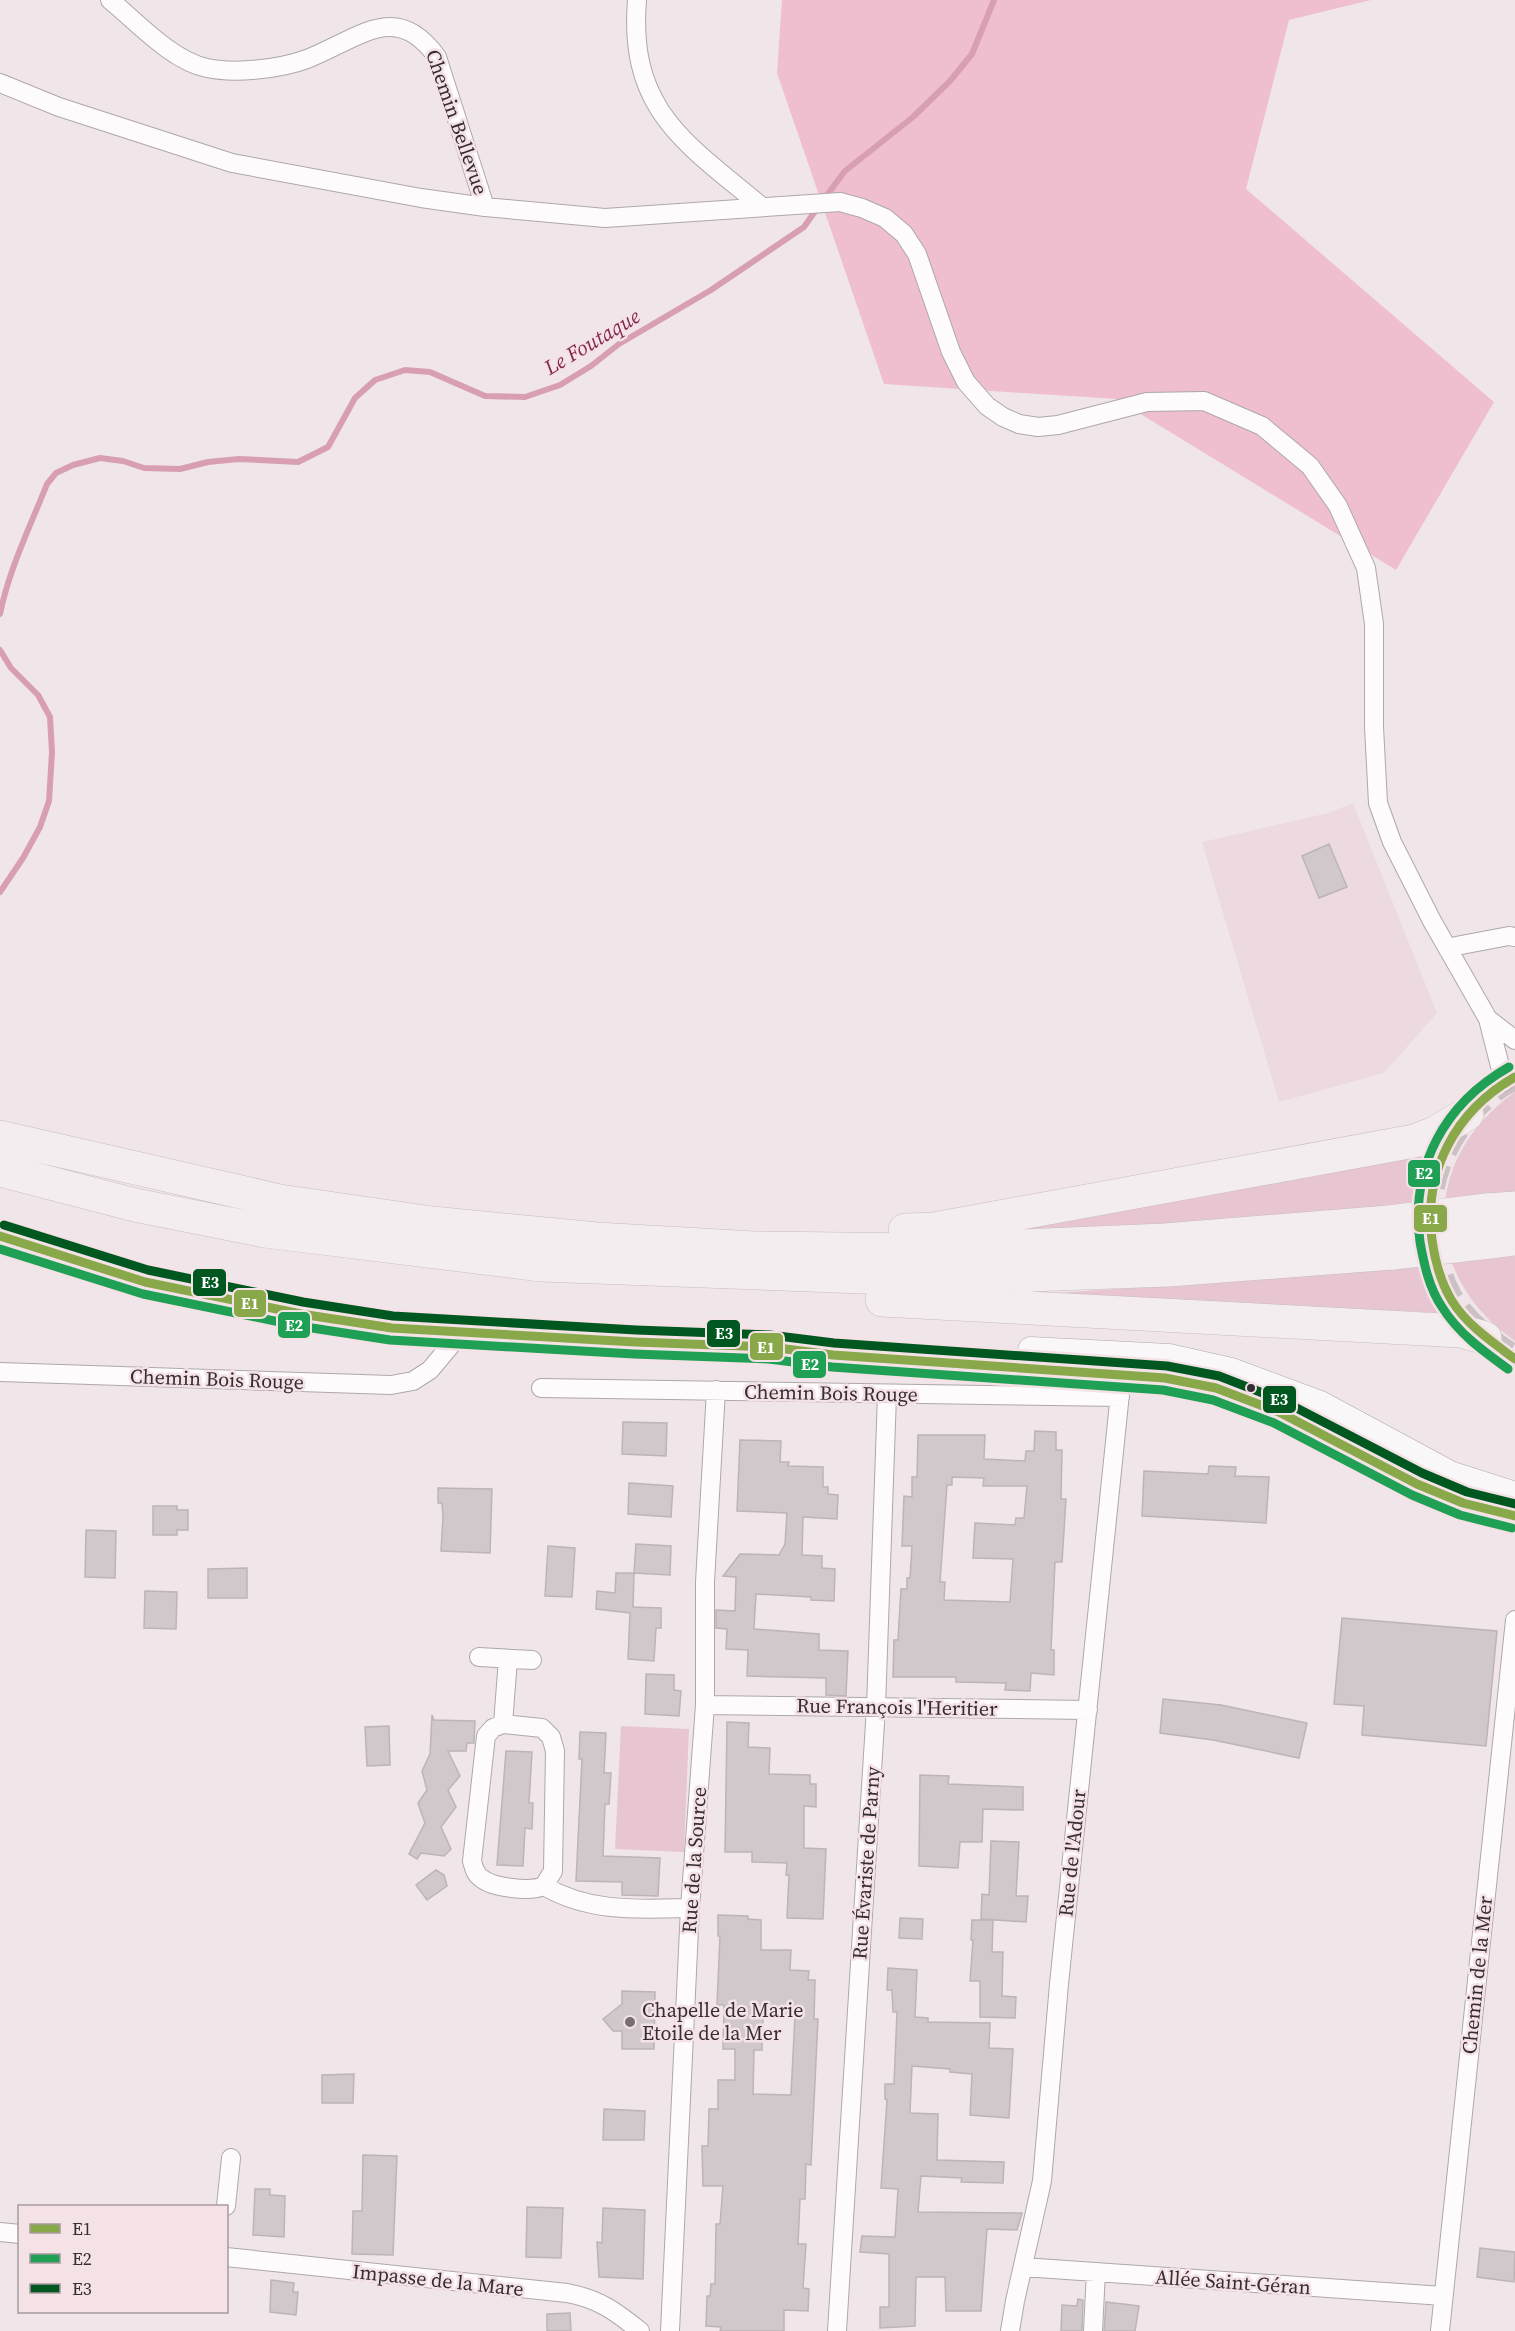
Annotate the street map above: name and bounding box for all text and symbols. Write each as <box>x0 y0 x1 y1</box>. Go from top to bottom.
street label: Chemin Bellevue <box>419 46 495 198</box>
water label: Le Foutaque <box>537 301 646 382</box>
line badge: E2 <box>1407 1159 1441 1188</box>
text: E2 <box>1415 1162 1433 1184</box>
line badge: E1 <box>1413 1204 1448 1233</box>
text: E1 <box>1422 1207 1440 1229</box>
line badge: E3 <box>192 1268 227 1297</box>
text: E3 <box>201 1271 219 1293</box>
line badge: E1 <box>233 1289 267 1318</box>
text: E1 <box>241 1292 259 1314</box>
line badge: E2 <box>277 1311 311 1339</box>
text: E2 <box>285 1314 303 1336</box>
line badge: E3 <box>706 1319 741 1348</box>
text: E3 <box>715 1322 733 1344</box>
line badge: E1 <box>749 1332 784 1361</box>
text: E1 <box>757 1336 775 1358</box>
line badge: E2 <box>792 1350 827 1379</box>
text: E2 <box>801 1353 819 1375</box>
street label: Chemin Bois Rouge <box>130 1362 304 1396</box>
street label: Chemin Bois Rouge <box>744 1377 918 1409</box>
unlabelled marker <box>1245 1382 1257 1394</box>
line badge: E3 <box>1262 1385 1297 1414</box>
text: E3 <box>1270 1388 1288 1410</box>
street label: Rue François l'Heritier <box>796 1691 998 1723</box>
street label: Rue Évariste de Parny <box>845 1765 887 1960</box>
street label: Rue de la Source <box>675 1786 713 1934</box>
street label: Rue de l'Adour <box>1051 1787 1093 1918</box>
street label: Chemin de la Mer <box>1455 1894 1499 2055</box>
place label: Chapelle de Marie Etoile de la Mer <box>642 1996 803 2047</box>
marker: Chapelle de Marie Etoile de la Mer <box>623 2015 637 2029</box>
legend <box>18 2205 228 2313</box>
text: E1 <box>72 2216 92 2241</box>
text: E2 <box>72 2246 92 2271</box>
street label: Impasse de la Mare <box>351 2257 525 2303</box>
street label: Allée Saint-Géran <box>1154 2263 1312 2301</box>
text: E3 <box>72 2276 92 2301</box>

